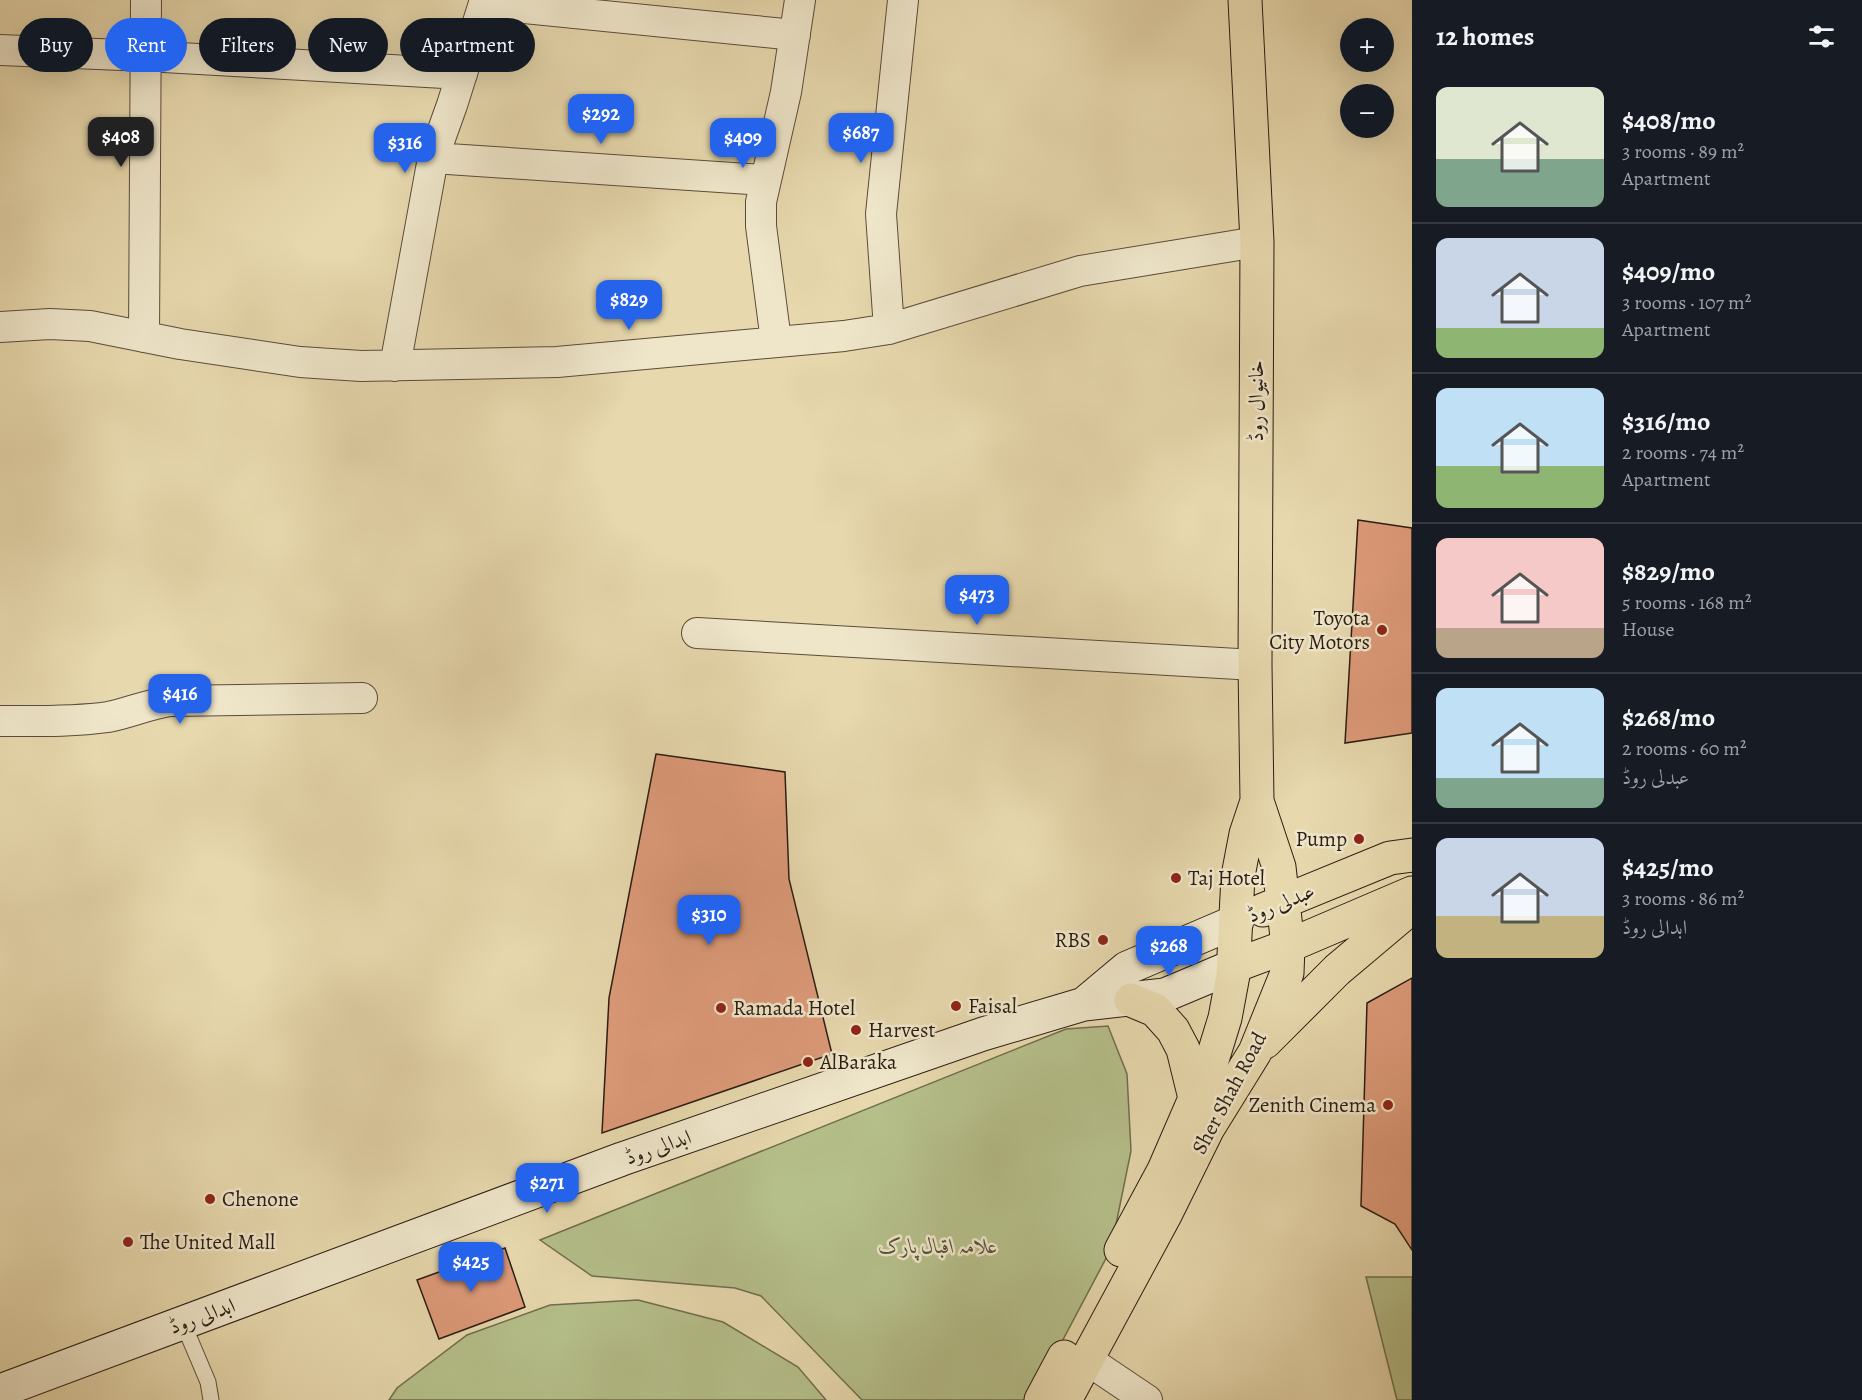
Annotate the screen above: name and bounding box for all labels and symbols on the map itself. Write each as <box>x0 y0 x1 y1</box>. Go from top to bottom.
pin: $292 <box>565 94 637 145</box>
pin: $687 <box>825 113 897 164</box>
pin: $408 <box>85 117 157 168</box>
pin: $409 <box>707 118 779 169</box>
pin: $316 <box>369 123 441 174</box>
pin: $829 <box>593 280 665 331</box>
street label: خانیوال روڈ <box>1242 360 1270 442</box>
pin: $473 <box>941 575 1013 626</box>
place label: Toyota City Motors <box>1269 604 1370 656</box>
marker: Toyota City Motors <box>1375 623 1389 637</box>
pin: $416 <box>144 674 216 725</box>
place label: Pump <box>1296 825 1347 853</box>
marker: Pump <box>1352 832 1366 846</box>
place label: Taj Hotel <box>1188 864 1265 892</box>
marker: Taj Hotel <box>1169 871 1183 885</box>
street label: عبدلی روڈ <box>1243 877 1319 929</box>
pin: $310 <box>673 895 745 946</box>
place label: RBS <box>1055 926 1091 954</box>
pin: $268 <box>1133 926 1205 977</box>
marker: RBS <box>1096 933 1110 947</box>
place label: Faisal <box>968 992 1017 1020</box>
place label: Ramada Hotel <box>733 994 855 1022</box>
marker: Faisal <box>949 999 963 1013</box>
marker: Ramada Hotel <box>714 1001 728 1015</box>
place label: Harvest <box>868 1016 935 1044</box>
marker: Harvest <box>849 1023 863 1037</box>
street label: Sher Shah Road <box>1185 1026 1273 1159</box>
place label: AlBaraka <box>819 1048 897 1076</box>
marker: AlBaraka <box>801 1055 815 1069</box>
place label: Zenith Cinema <box>1249 1091 1376 1119</box>
marker: Zenith Cinema <box>1381 1098 1395 1112</box>
street label: ابدالی روڈ <box>621 1123 695 1171</box>
pin: $271 <box>511 1163 583 1214</box>
place label: Chenone <box>222 1185 299 1213</box>
marker: Chenone <box>203 1192 217 1206</box>
place label: The United Mall <box>140 1228 275 1256</box>
park label: علامہ اقبال پارک <box>878 1232 998 1261</box>
marker: The United Mall <box>121 1235 135 1249</box>
pin: $425 <box>435 1242 507 1293</box>
street label: ابدالی روڈ <box>165 1291 239 1341</box>

